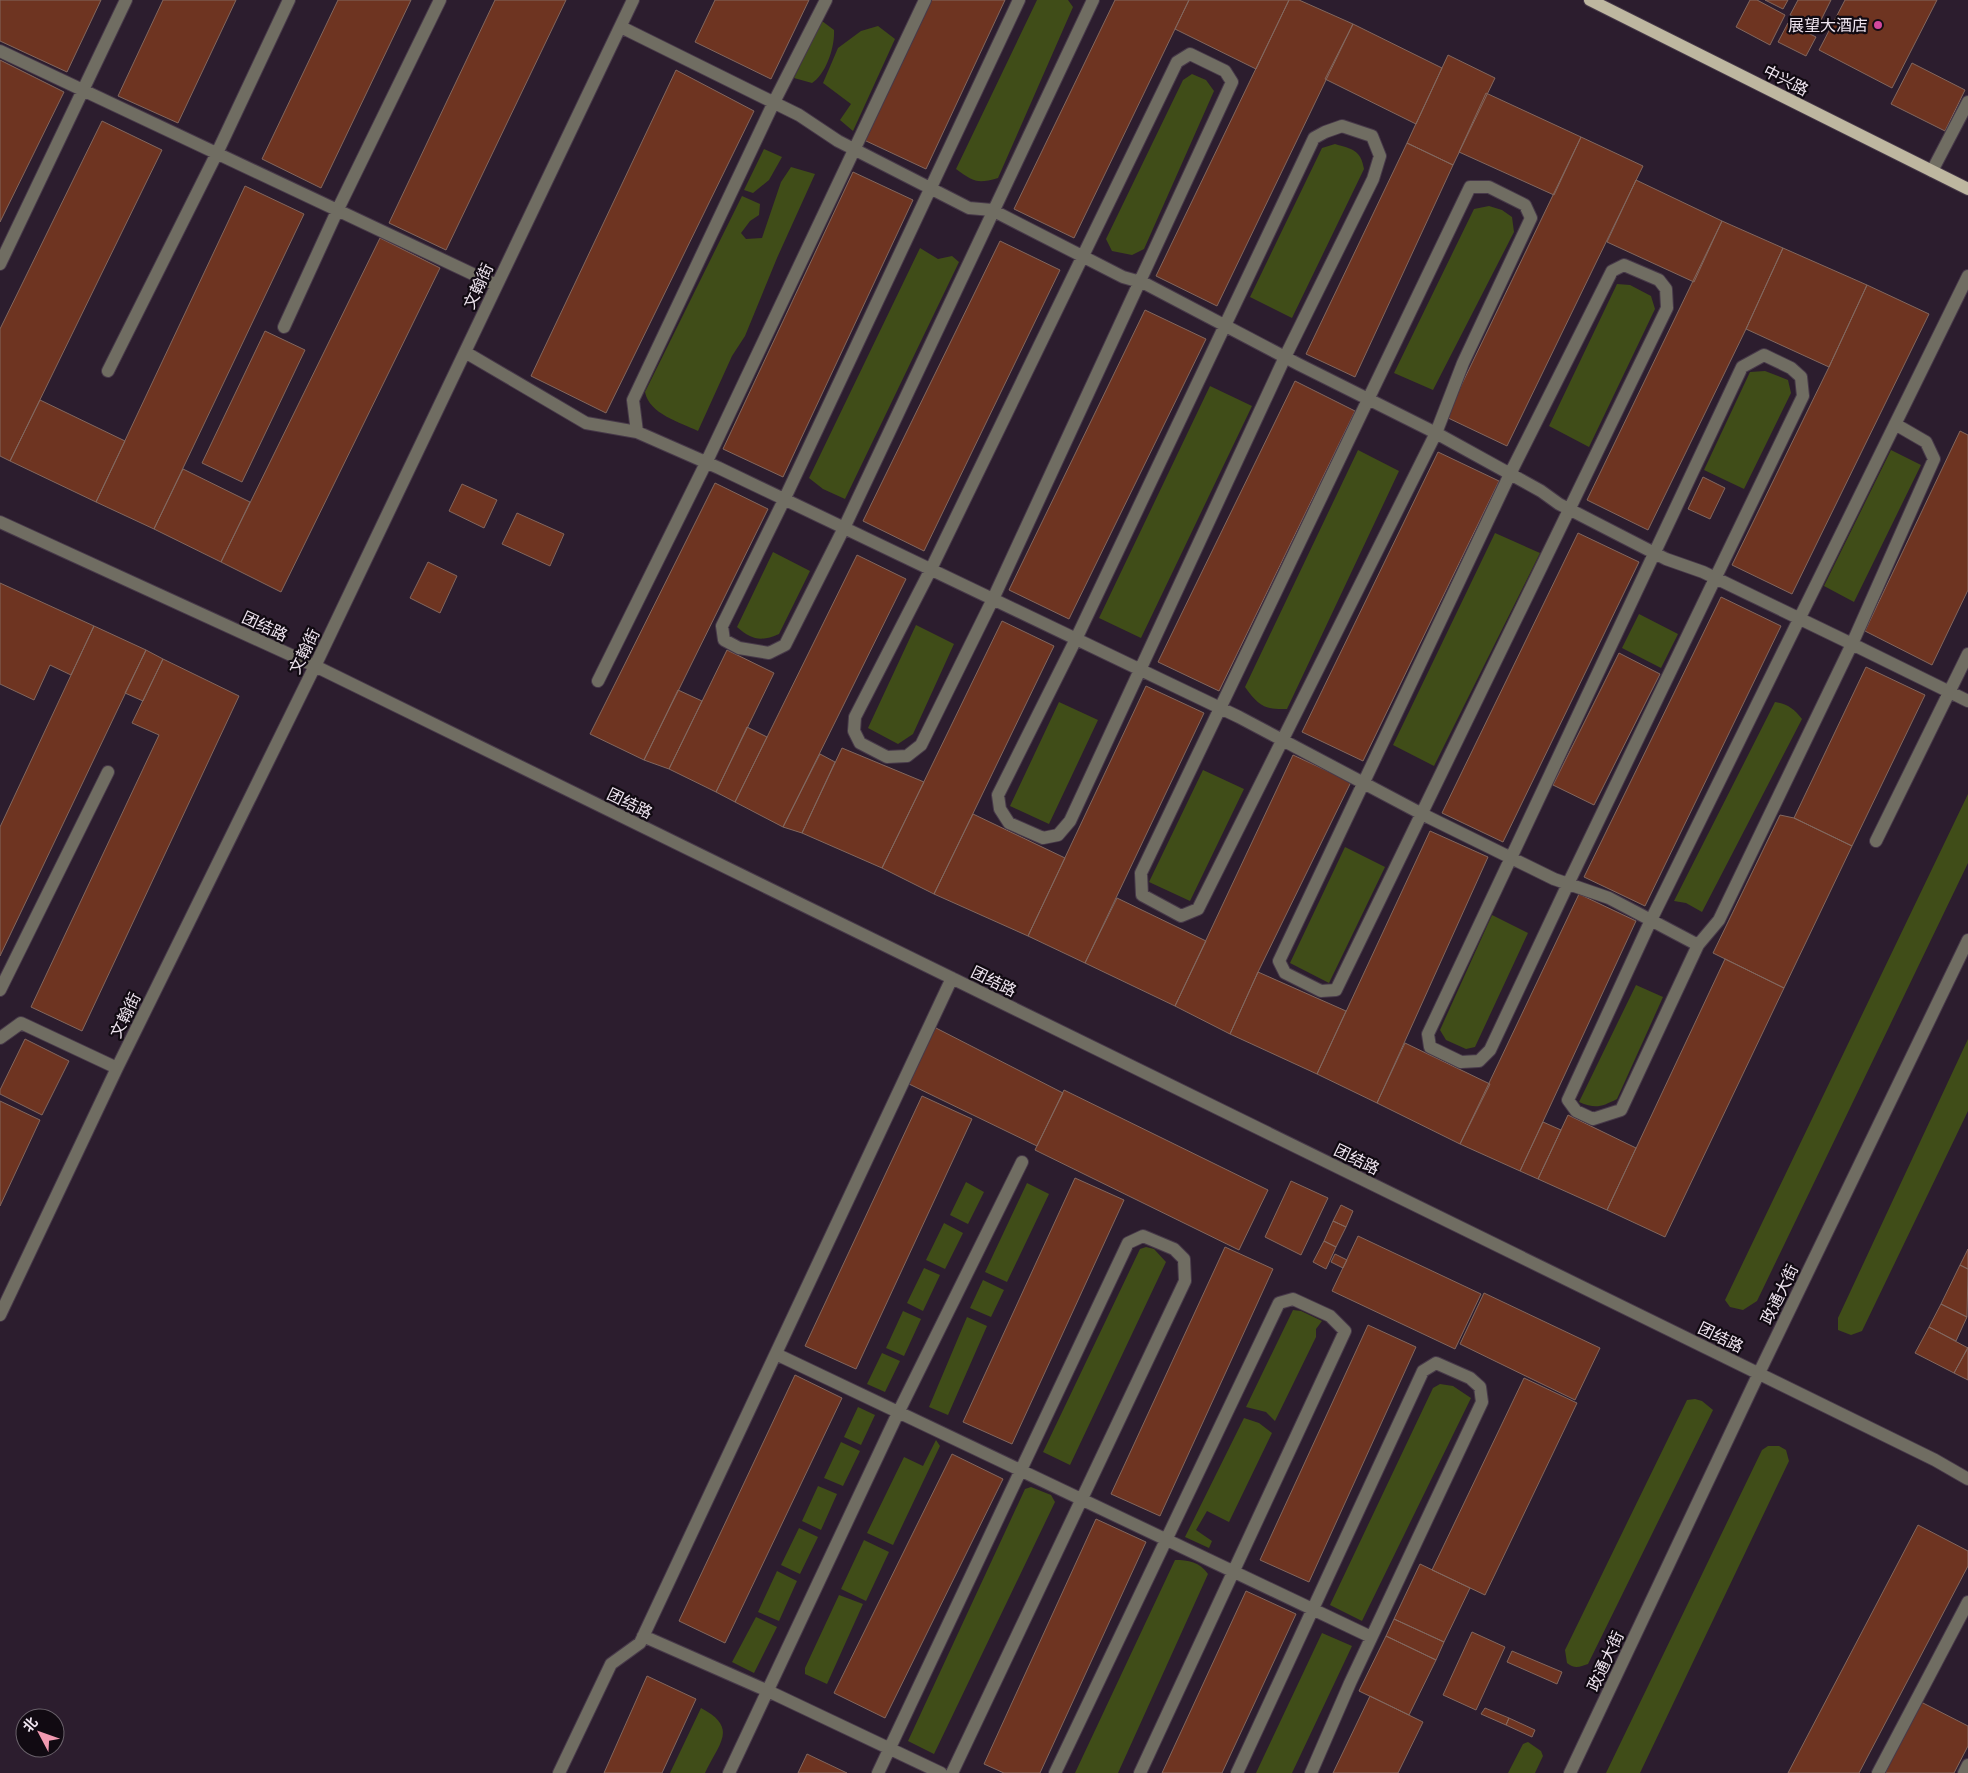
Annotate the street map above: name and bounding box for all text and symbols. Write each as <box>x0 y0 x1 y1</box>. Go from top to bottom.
place label: 展望大酒店 <box>1788 17 1868 36</box>
marker: 展望大酒店 <box>1872 19 1884 31</box>
street label: 中兴路 <box>1760 62 1811 101</box>
street label: 文翰街 <box>461 261 498 312</box>
street label: 团结路 <box>239 609 290 646</box>
street label: 文翰街 <box>286 626 324 677</box>
street label: 团结路 <box>604 785 655 823</box>
street label: 团结路 <box>968 963 1019 1001</box>
street label: 文翰街 <box>107 990 145 1041</box>
street label: 团结路 <box>1331 1141 1382 1179</box>
street label: 政通大街 <box>1758 1262 1803 1328</box>
street label: 团结路 <box>1695 1319 1746 1357</box>
street label: 政通大街 <box>1584 1629 1628 1695</box>
north arrow <box>15 1708 65 1758</box>
text: 北 <box>20 1714 42 1736</box>

